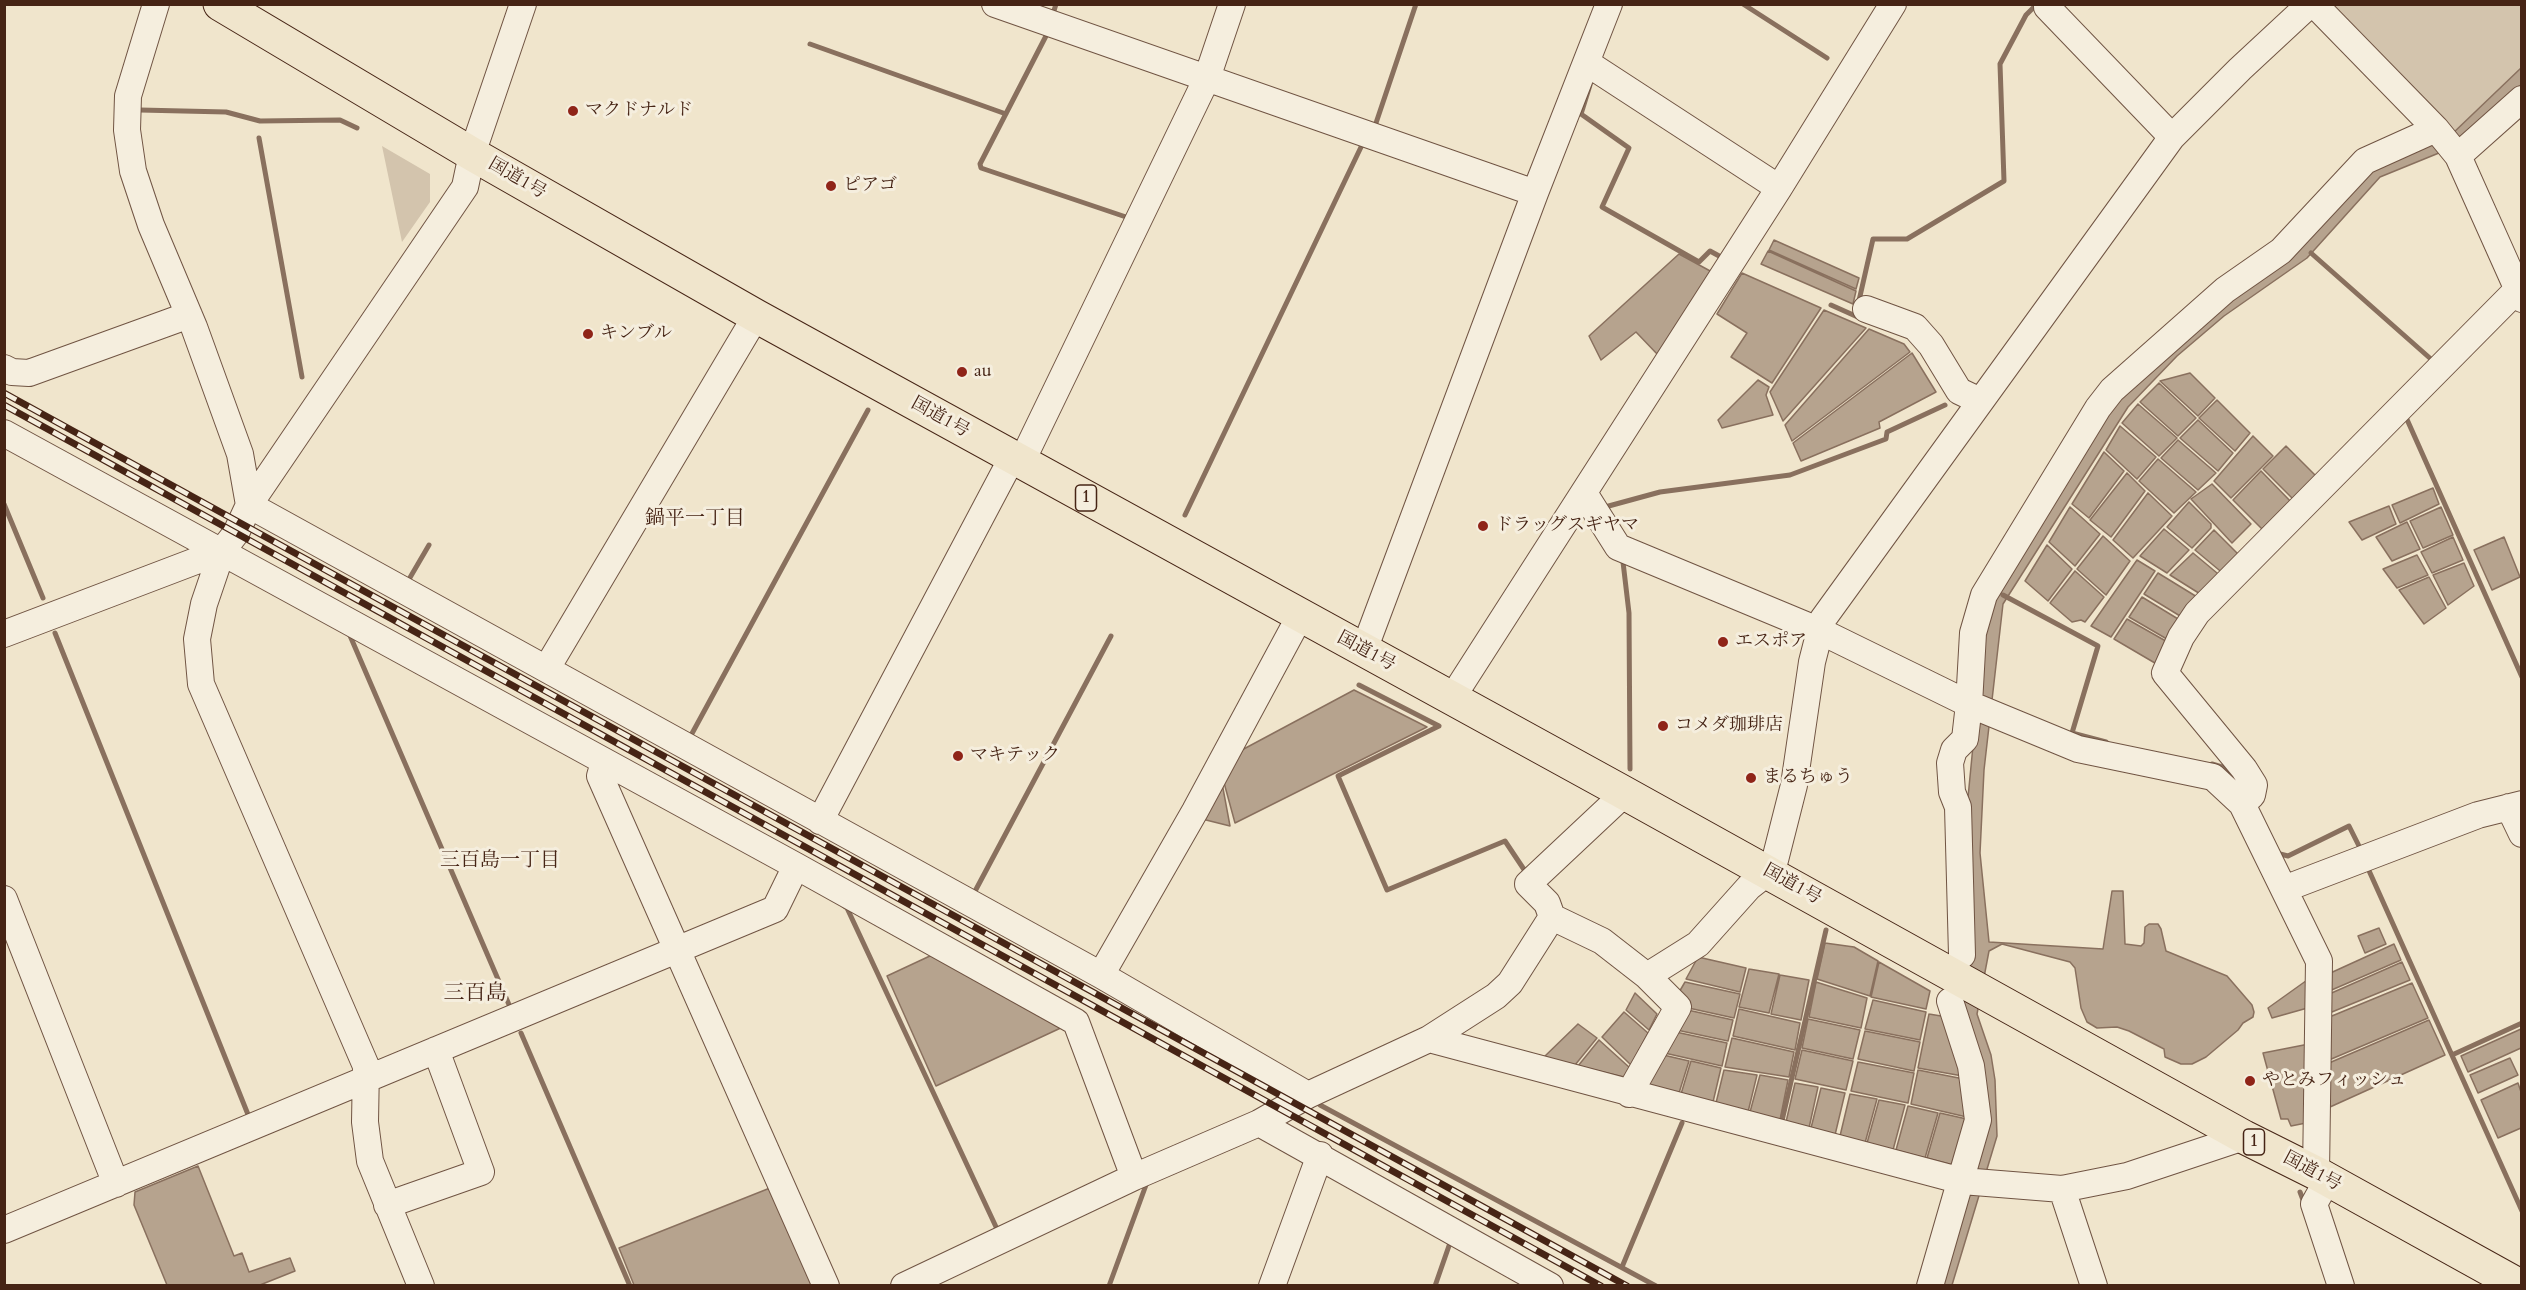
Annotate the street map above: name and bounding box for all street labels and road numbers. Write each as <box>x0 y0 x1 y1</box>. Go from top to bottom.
street label: 国道1号 <box>484 154 550 204</box>
street label: 国道1号 <box>907 393 973 443</box>
road number: 1 <box>1076 485 1096 511</box>
street label: 国道1号 <box>1333 628 1399 676</box>
street label: 国道1号 <box>1759 860 1825 910</box>
road number: 1 <box>2244 1129 2264 1155</box>
street label: 国道1号 <box>2279 1148 2345 1196</box>

